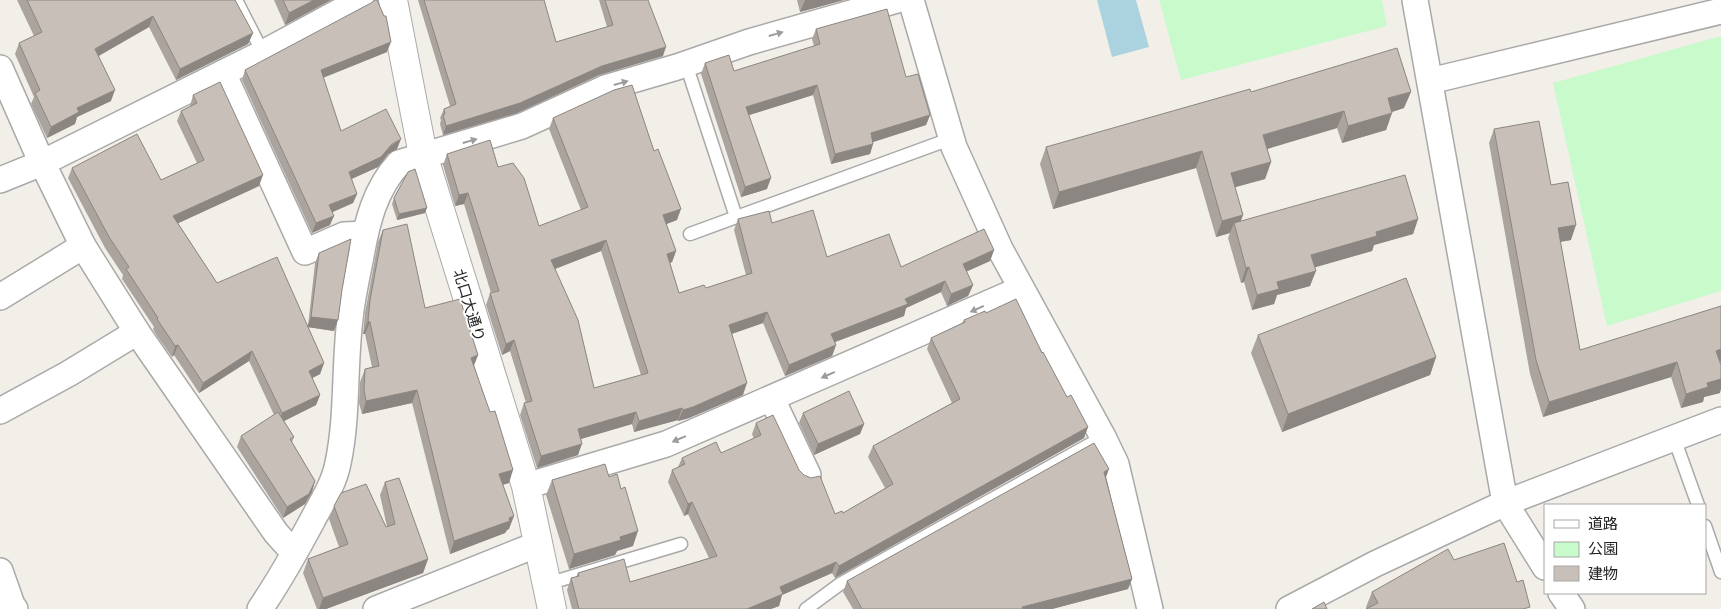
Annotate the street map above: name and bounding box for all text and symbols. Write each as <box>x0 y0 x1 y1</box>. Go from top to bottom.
one-way arrow <box>769 30 784 38</box>
one-way arrow <box>614 79 629 87</box>
one-way arrow <box>462 137 477 145</box>
street label: 北口大通り <box>450 266 490 344</box>
one-way arrow <box>970 306 984 314</box>
one-way arrow <box>821 371 835 379</box>
one-way arrow <box>672 435 686 443</box>
legend <box>1544 504 1706 594</box>
text: 道路 <box>1588 514 1618 532</box>
text: 公園 <box>1588 539 1618 557</box>
text: 建物 <box>1588 564 1618 582</box>

